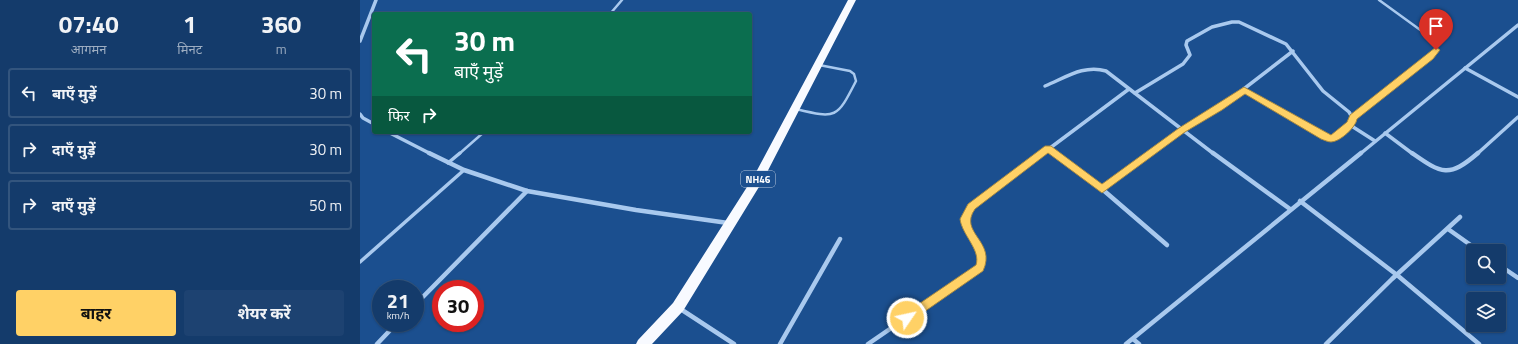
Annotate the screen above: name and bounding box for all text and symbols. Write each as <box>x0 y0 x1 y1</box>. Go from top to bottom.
text: 07:40 <box>59 6 119 42</box>
text: 1 <box>183 6 197 42</box>
text: 360 <box>261 6 301 42</box>
pin <box>1419 9 1453 50</box>
icon: arrive <box>1425 15 1447 37</box>
text: 30 m <box>454 19 515 62</box>
icon: left <box>388 28 440 80</box>
text: आगमन <box>71 39 106 59</box>
text: मिनट <box>177 39 202 59</box>
text: m <box>276 39 287 59</box>
text: बाएँ मुड़ें <box>454 58 503 85</box>
icon: left <box>18 82 40 104</box>
text: बाएँ मुड़ें <box>52 82 96 105</box>
text: 30 m <box>309 82 342 105</box>
text: फिर <box>388 104 410 127</box>
icon: right <box>418 104 440 126</box>
icon: right <box>18 138 40 160</box>
text: दाएँ मुड़ें <box>52 138 96 161</box>
text: 30 m <box>309 138 342 161</box>
road number: NH46 <box>741 171 775 187</box>
icon: right <box>18 194 40 216</box>
text: दाएँ मुड़ें <box>52 194 96 217</box>
text: 50 m <box>309 194 342 217</box>
map controls <box>1466 244 1506 332</box>
button: search <box>1466 244 1506 284</box>
speed limit sign: 30 <box>432 280 484 332</box>
text: 21 <box>387 285 409 316</box>
button: बाहर <box>16 290 176 336</box>
button: शेयर करें <box>184 290 344 336</box>
button: layers <box>1466 292 1506 332</box>
position arrow <box>886 297 928 339</box>
text: km/h <box>387 308 409 323</box>

